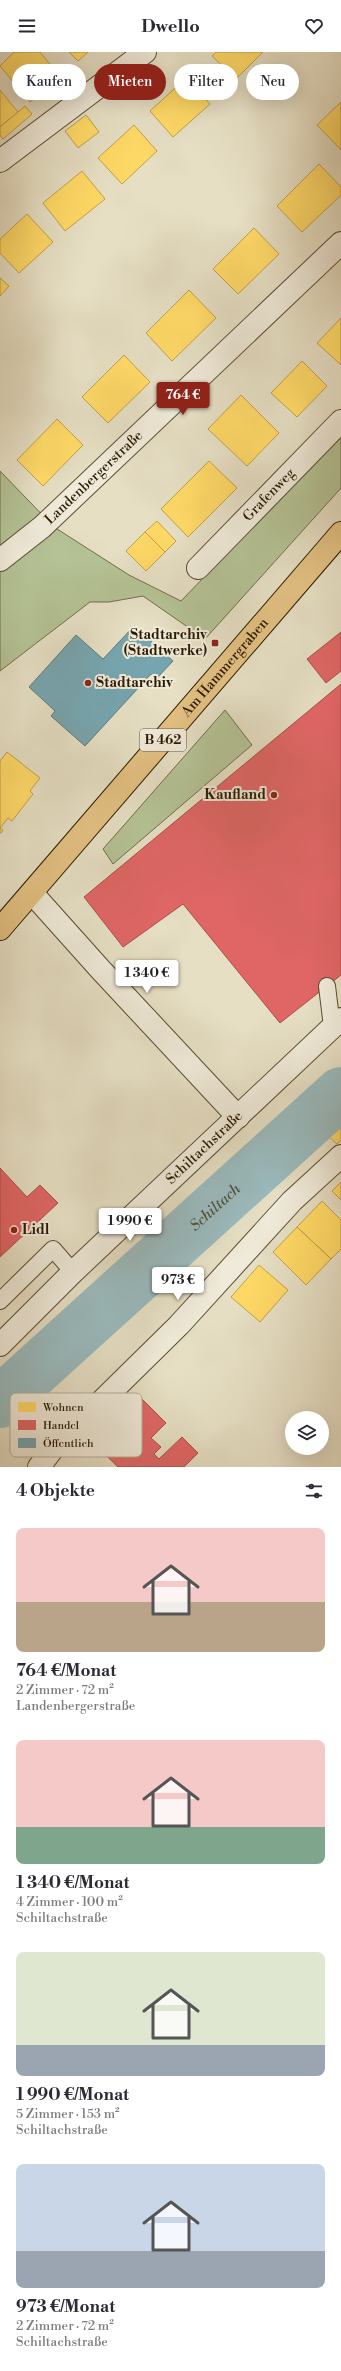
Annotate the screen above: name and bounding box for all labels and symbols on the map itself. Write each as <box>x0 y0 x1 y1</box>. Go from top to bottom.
pin: 764 € <box>155 382 211 416</box>
street label: Landenbergerstraße <box>41 427 147 529</box>
street label: Grafenweg <box>239 464 300 525</box>
street label: Am Hammergraben <box>177 614 273 721</box>
place label: Stadtarchiv (Stadtwerke) <box>124 626 208 660</box>
marker: Stadtarchiv (Stadtwerke) <box>210 638 220 648</box>
place label: Stadtarchiv <box>96 674 174 692</box>
marker: Stadtarchiv <box>83 678 93 688</box>
road number: B 462 <box>140 729 186 751</box>
place label: Kaufland <box>204 786 266 804</box>
marker: Kaufland <box>269 790 279 800</box>
pin: 1 340 € <box>110 960 184 994</box>
street label: Schiltachstraße <box>162 1107 247 1188</box>
water label: Schiltach <box>186 1179 245 1235</box>
pin: 1 990 € <box>93 1208 167 1242</box>
place label: Lidl <box>22 1221 50 1239</box>
marker: Lidl <box>9 1225 19 1235</box>
pin: 973 € <box>150 1267 206 1301</box>
legend <box>10 1393 142 1457</box>
text: Wohnen <box>42 1401 84 1415</box>
text: Handel <box>43 1419 80 1433</box>
text: Öffentlich <box>43 1436 94 1451</box>

